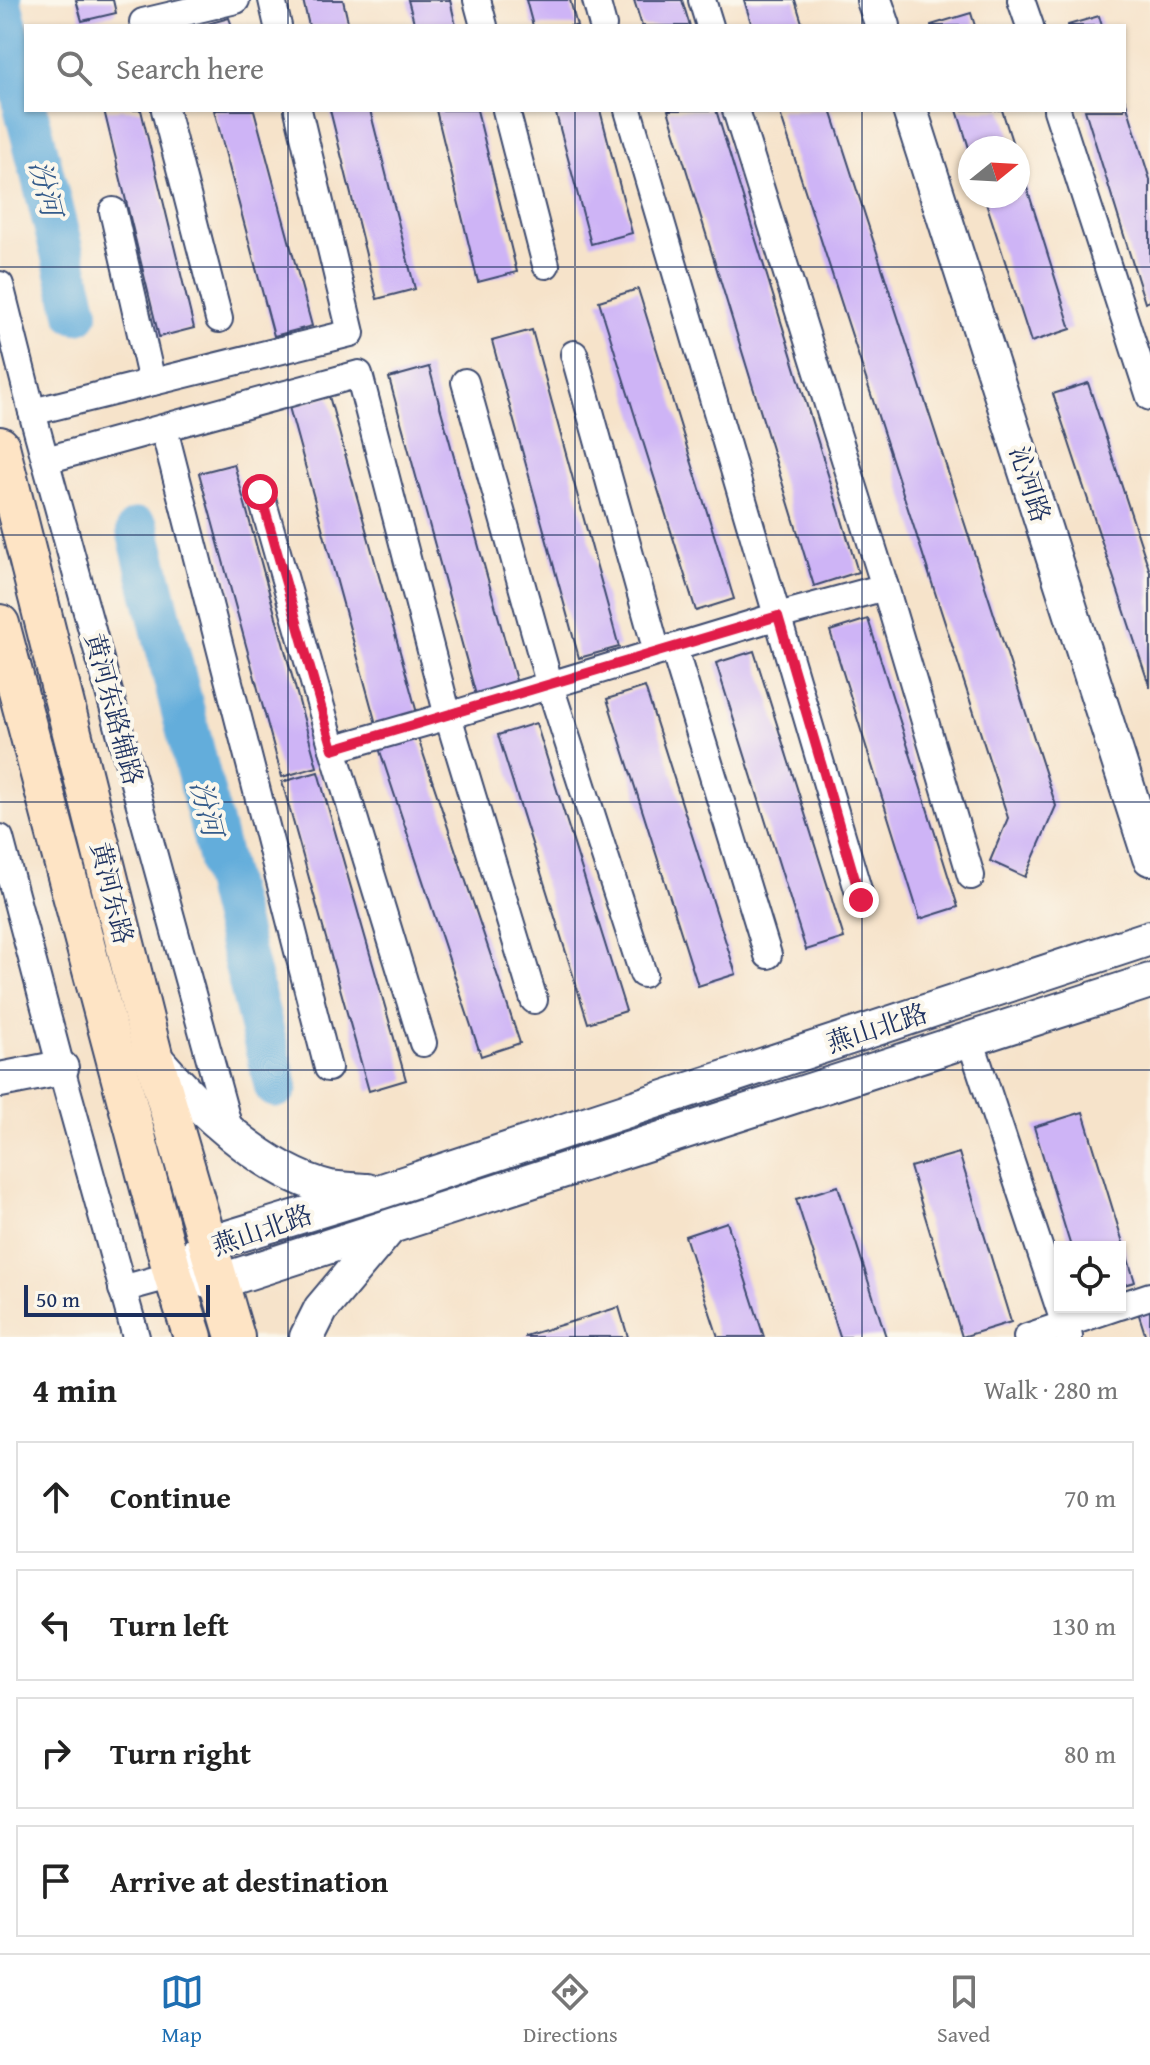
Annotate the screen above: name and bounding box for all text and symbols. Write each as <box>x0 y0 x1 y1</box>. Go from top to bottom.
search box <box>24 24 1126 112</box>
icon: search <box>52 46 96 90</box>
text: Search here <box>116 46 264 90</box>
north arrow <box>958 136 1030 208</box>
water label: 汾河 <box>20 156 74 225</box>
street label: 沁河路 <box>1000 441 1061 527</box>
route start <box>242 474 278 510</box>
street label: 黄河东路辅路 <box>75 628 154 789</box>
water label: 汾河 <box>181 776 235 845</box>
street label: 黄河东路 <box>81 838 144 948</box>
route end <box>843 882 879 918</box>
street label: 燕山北路 <box>821 993 932 1062</box>
street label: 燕山北路 <box>206 1194 317 1265</box>
map controls <box>1054 1241 1126 1313</box>
button: locate <box>1054 1241 1126 1313</box>
scale bar <box>24 1281 210 1317</box>
text: 50 m <box>36 1283 80 1315</box>
text: 4 min <box>32 1365 117 1414</box>
text: Walk · 280 m <box>984 1370 1118 1409</box>
icon: ahead <box>34 1475 78 1519</box>
text: Continue <box>110 1475 231 1519</box>
text: 70 m <box>1064 1478 1116 1517</box>
icon: left <box>34 1603 78 1647</box>
text: Turn left <box>110 1603 229 1647</box>
text: 130 m <box>1051 1606 1116 1645</box>
icon: right <box>34 1731 78 1775</box>
text: Turn right <box>110 1731 251 1775</box>
text: 80 m <box>1064 1734 1116 1773</box>
icon: arrive <box>34 1859 78 1903</box>
text: Arrive at destination <box>110 1859 388 1903</box>
tab: Map <box>160 1970 204 2050</box>
tab: Directions <box>523 1970 618 2050</box>
tab: Saved <box>937 1970 990 2050</box>

